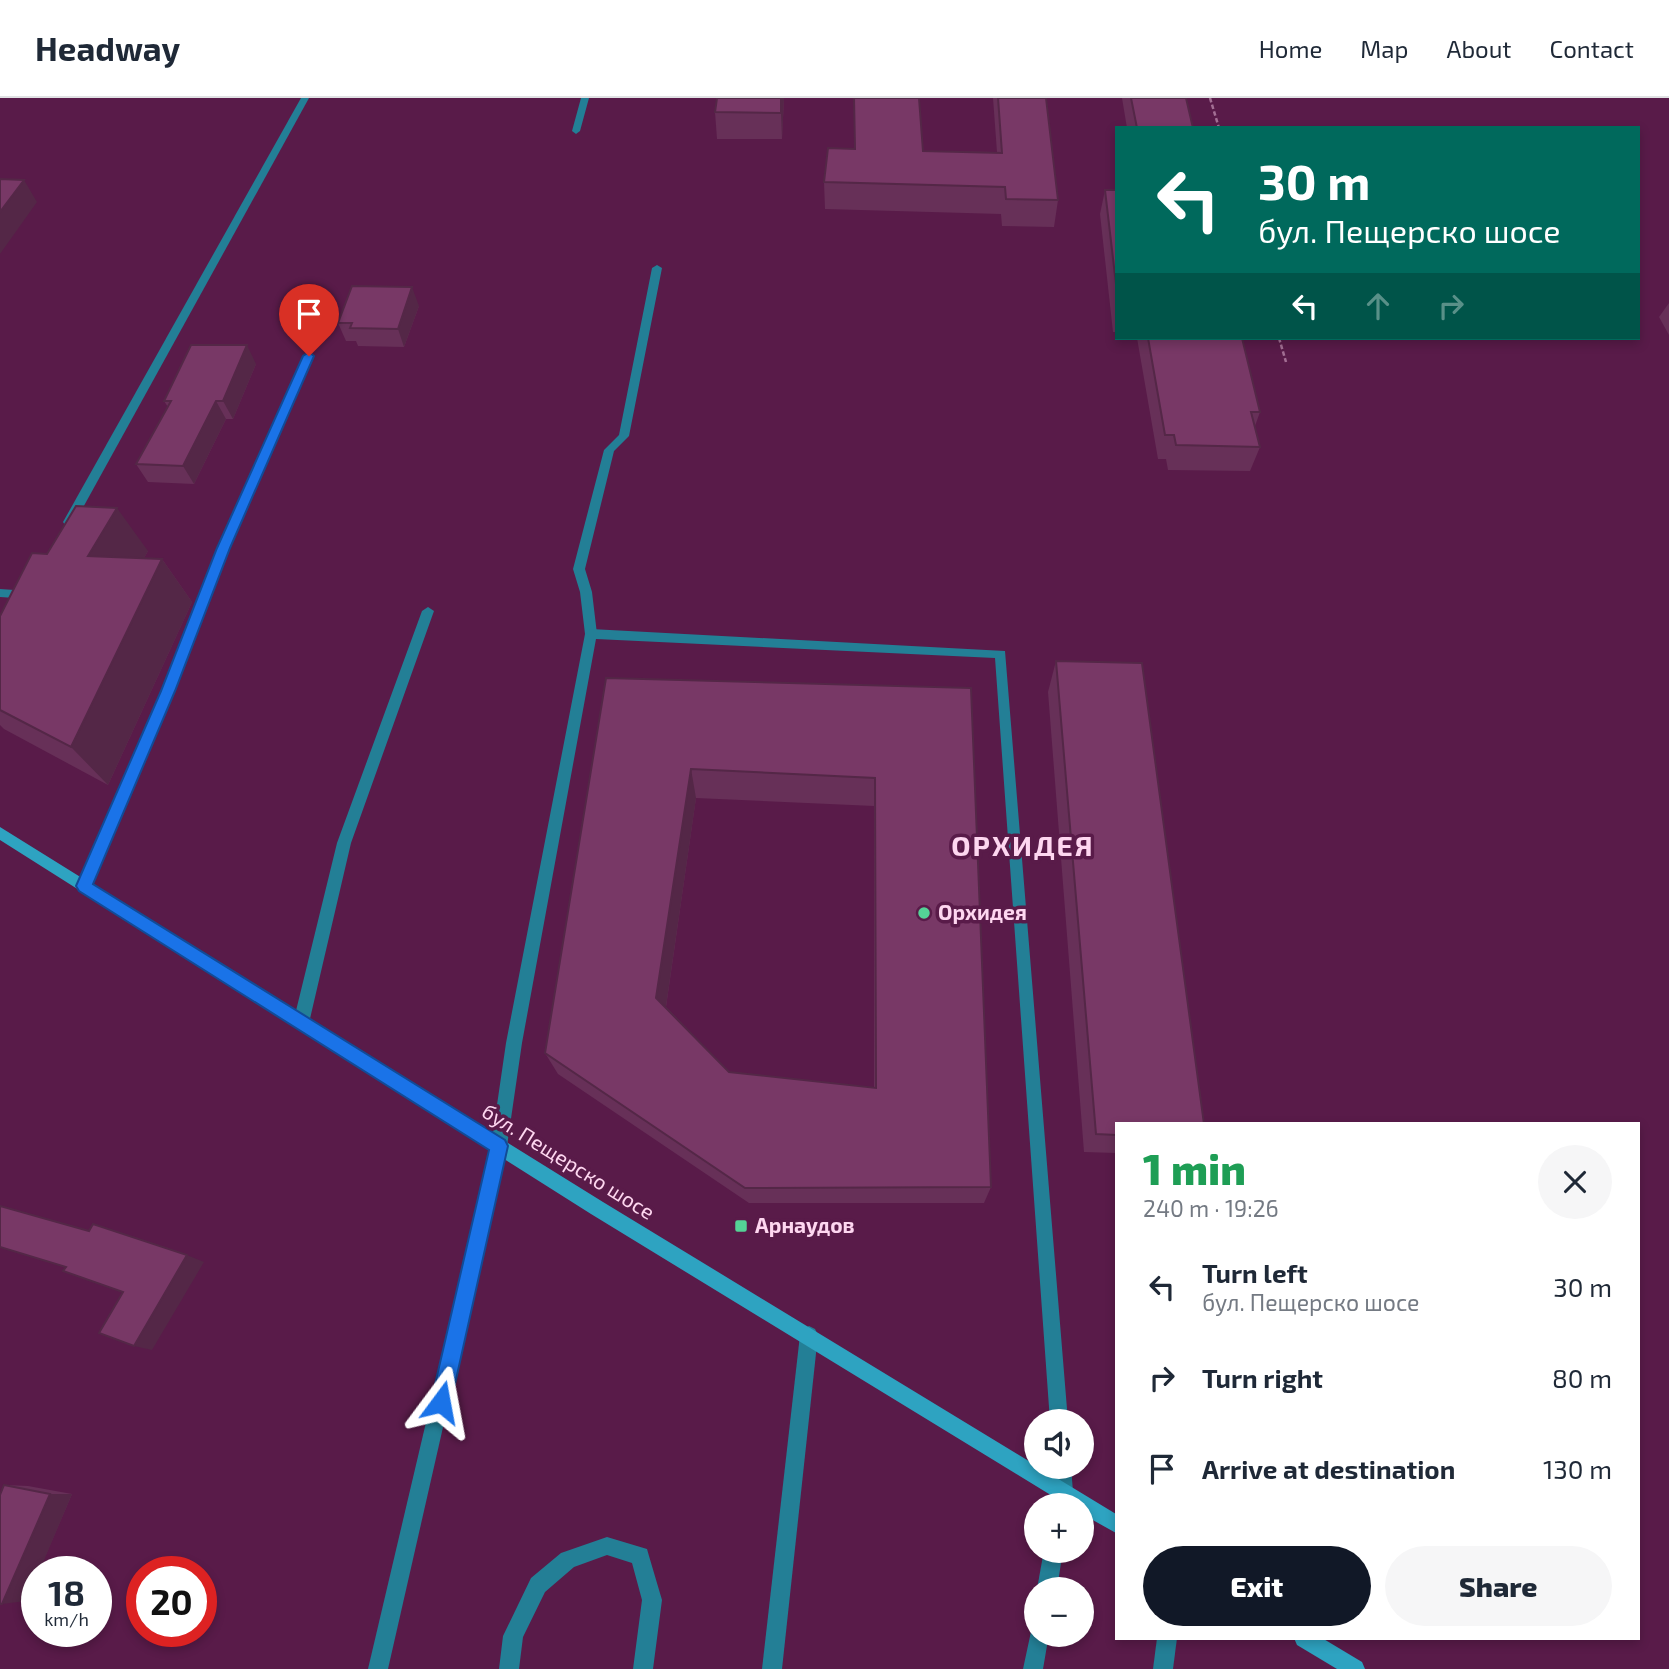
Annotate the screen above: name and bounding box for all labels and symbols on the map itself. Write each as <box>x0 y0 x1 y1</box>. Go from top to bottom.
pin <box>279 284 339 356</box>
district label: ОРХИДЕЯ <box>951 828 1095 862</box>
place label: Орхидея <box>938 899 1027 924</box>
marker: Орхидея <box>916 905 932 921</box>
street label: бул. Пещерско шосе <box>477 1098 660 1225</box>
place label: Арнаудов <box>755 1212 855 1237</box>
marker: Арнаудов <box>733 1218 749 1234</box>
position arrow <box>404 1365 478 1439</box>
speed limit sign: 20 <box>126 1556 217 1647</box>

